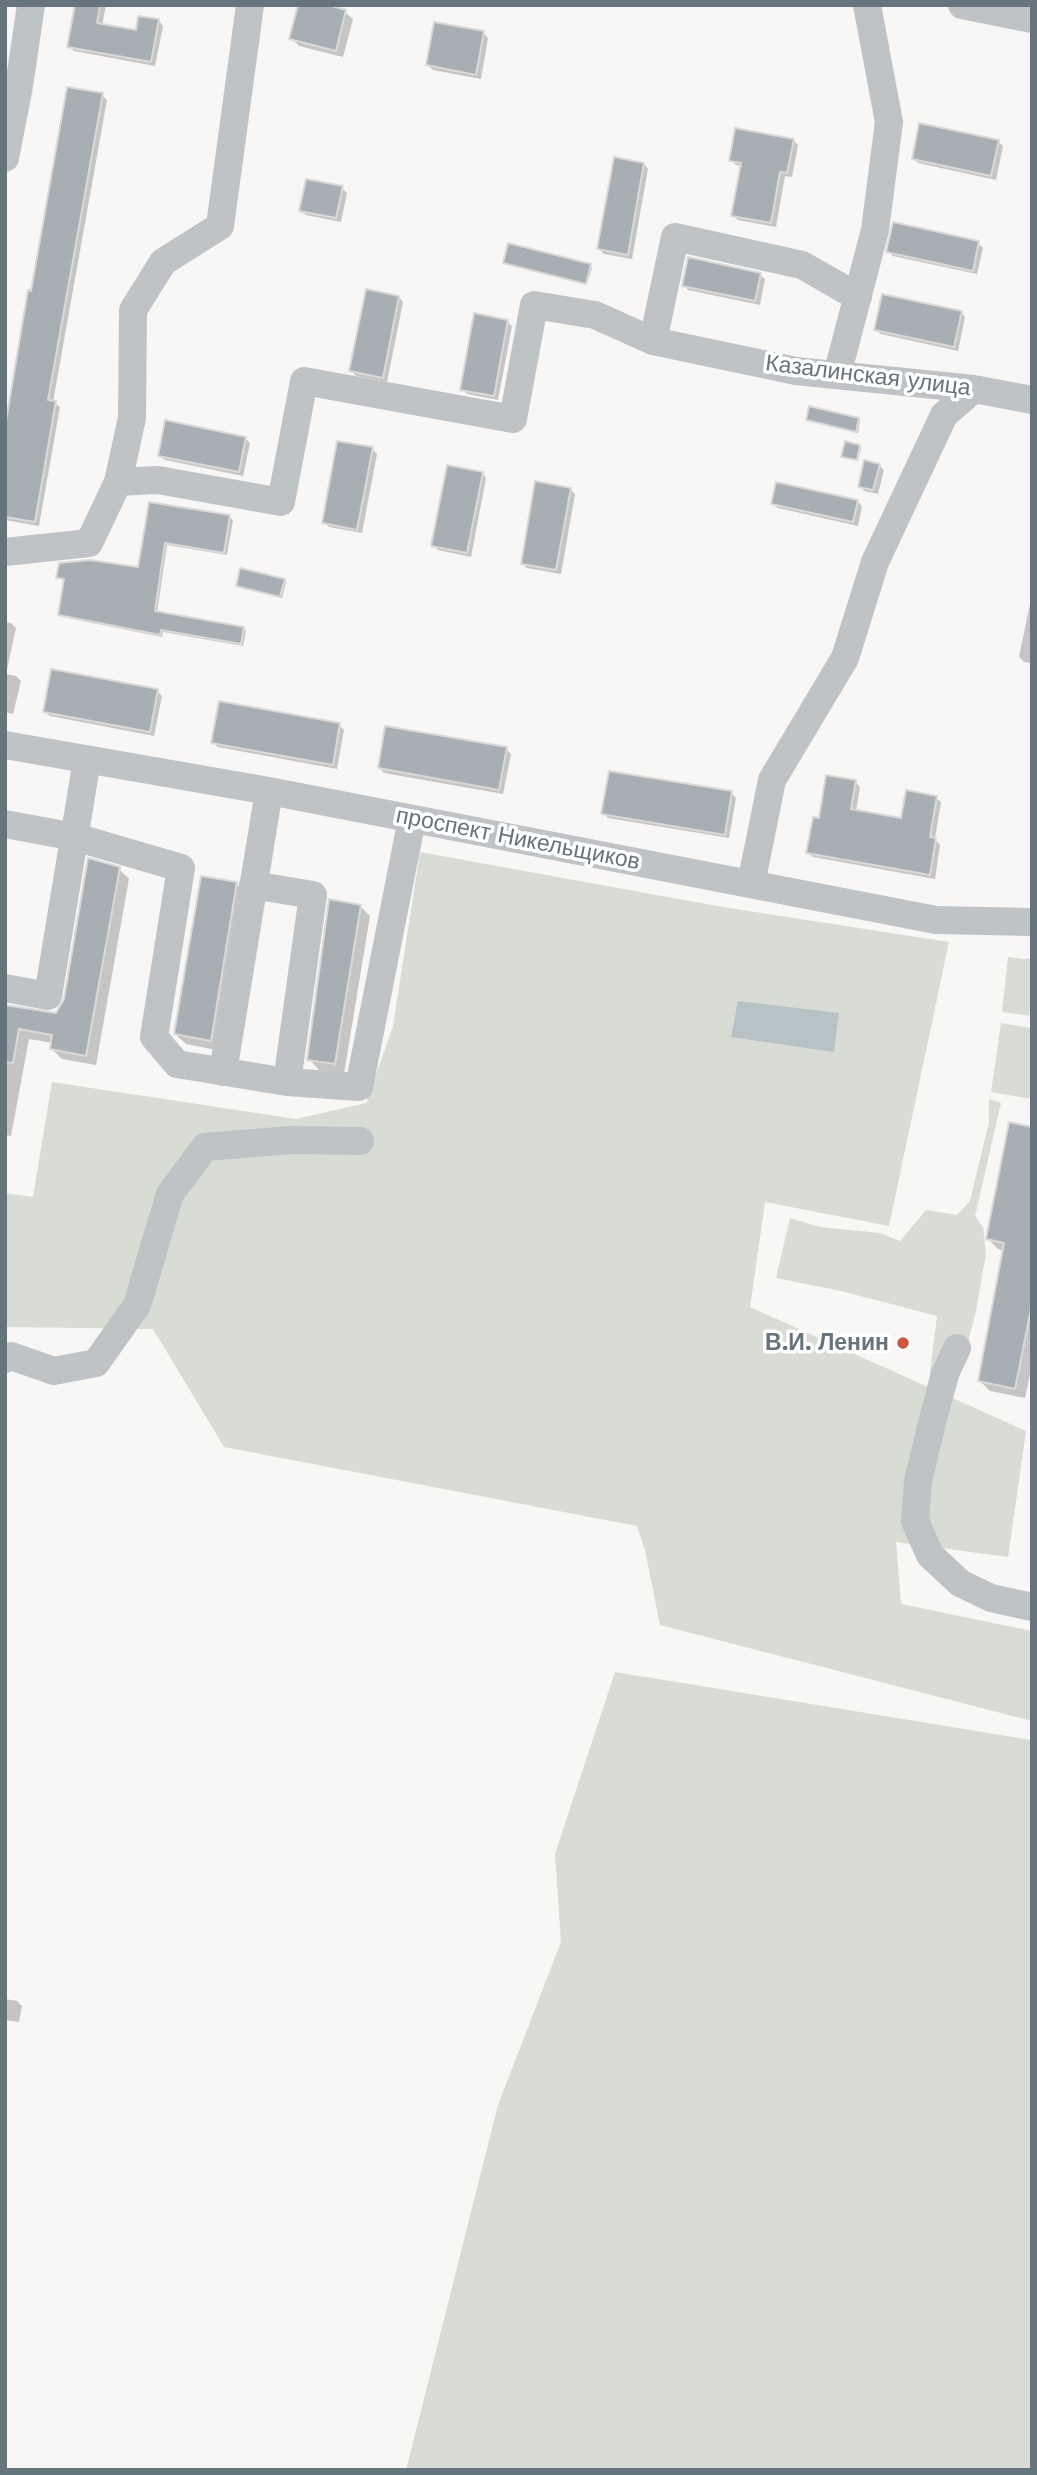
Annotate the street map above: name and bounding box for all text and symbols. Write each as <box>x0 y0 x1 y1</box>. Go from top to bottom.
street label: Казалинская улица <box>764 350 972 402</box>
street label: проспект Никельщиков <box>394 802 642 876</box>
place label: В.И. Ленин <box>765 1329 889 1357</box>
marker: В.И. Ленин <box>895 1335 911 1351</box>

